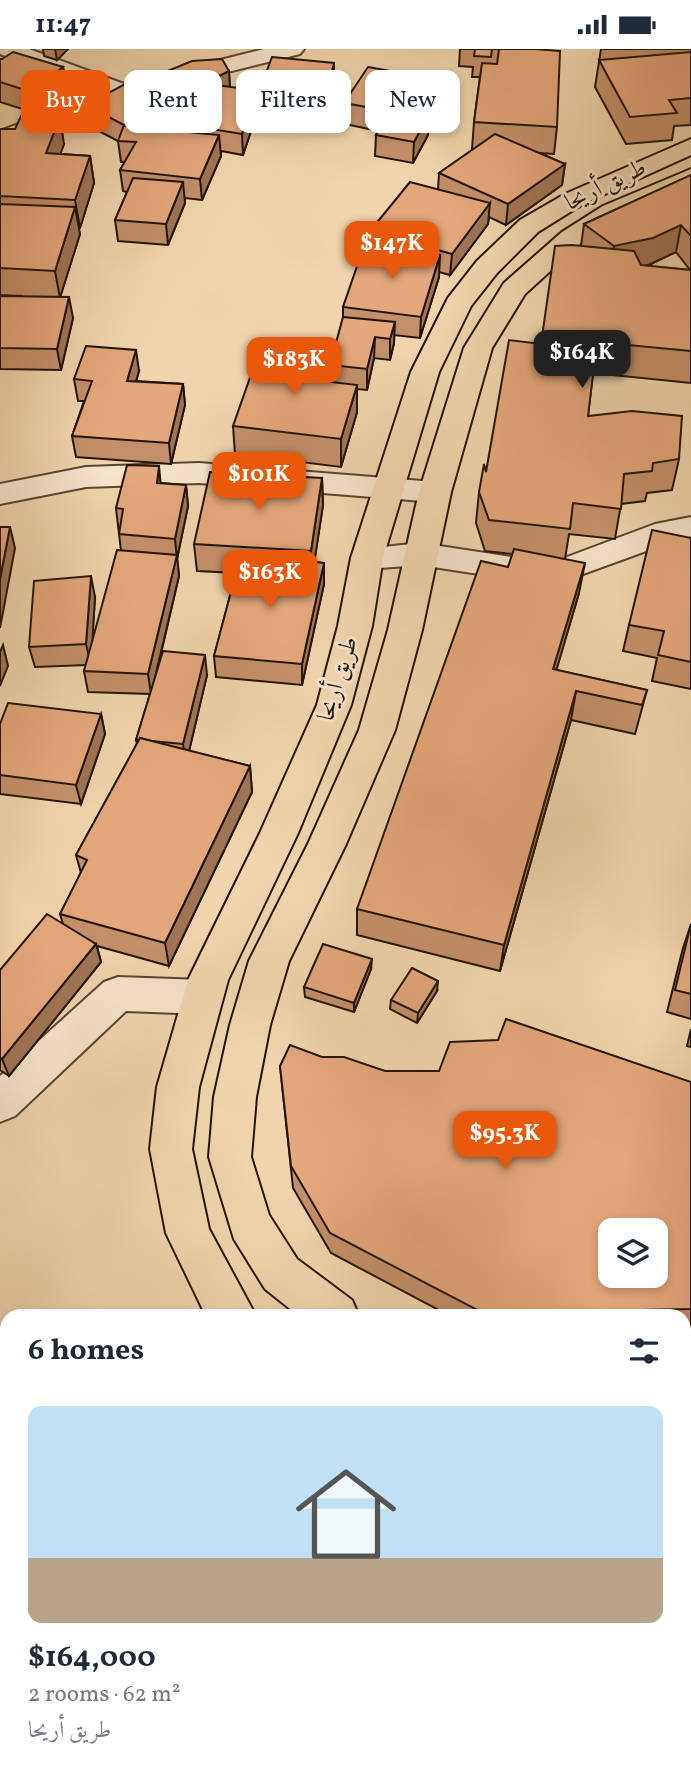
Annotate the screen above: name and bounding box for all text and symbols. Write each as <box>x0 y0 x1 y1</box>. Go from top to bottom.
text: 11:47 <box>35 7 91 43</box>
chip: Buy <box>21 70 110 133</box>
chip: Rent <box>124 70 222 133</box>
chip: Filters <box>236 70 351 133</box>
chip: New <box>365 70 460 133</box>
street label: طريق أريحا <box>559 150 652 220</box>
pin: $147K <box>343 222 441 281</box>
text: $147K <box>360 228 424 260</box>
pin: $164K <box>533 331 631 390</box>
pin: $183K <box>245 337 343 397</box>
text: $164K <box>550 337 614 369</box>
text: $183K <box>263 344 326 376</box>
pin: $101K <box>210 453 308 512</box>
text: $101K <box>228 459 290 491</box>
pin: $163K <box>221 551 319 610</box>
text: $163K <box>239 557 301 589</box>
street label: طريق أريحا <box>308 632 368 725</box>
pin: $95.3K <box>448 1111 562 1171</box>
text: $95.3K <box>470 1118 540 1150</box>
map controls <box>598 1218 668 1288</box>
button: layers <box>598 1218 668 1288</box>
text: 6 homes <box>28 1330 144 1372</box>
icon: filters <box>625 1332 663 1370</box>
icon: home <box>283 1451 409 1577</box>
text: $164,000 <box>28 1637 156 1679</box>
text: 2 rooms · 62 m² <box>28 1679 180 1711</box>
text: طريق أريحا <box>28 1715 111 1747</box>

